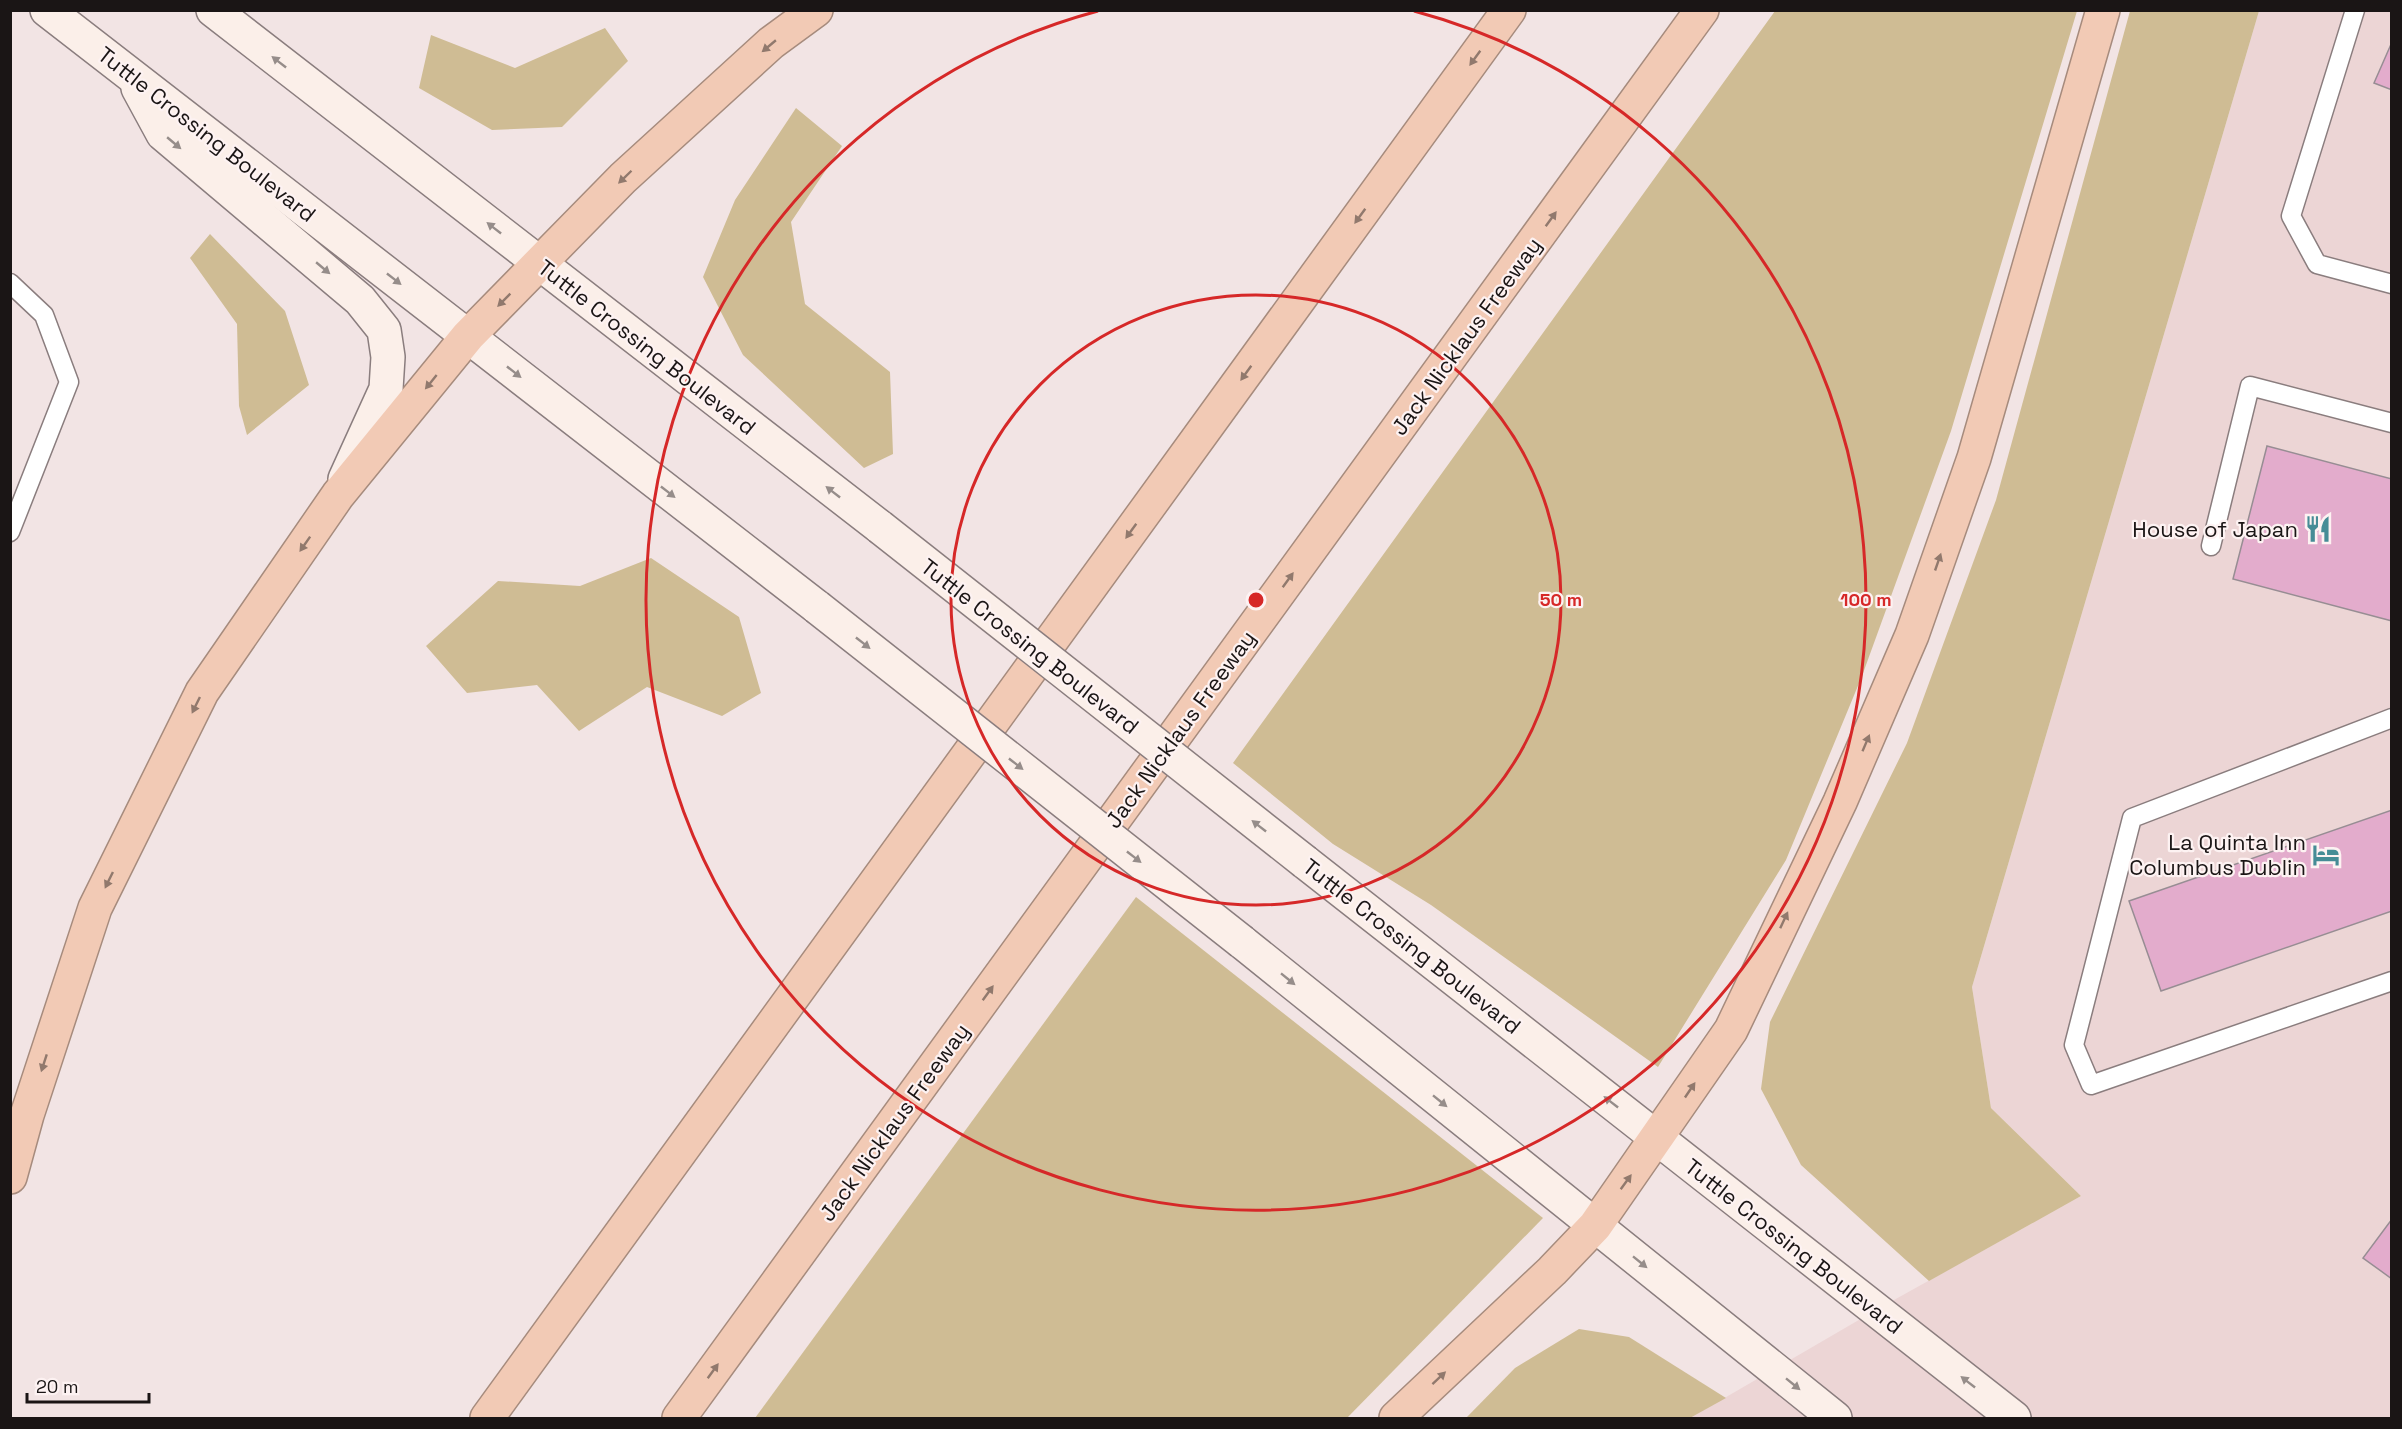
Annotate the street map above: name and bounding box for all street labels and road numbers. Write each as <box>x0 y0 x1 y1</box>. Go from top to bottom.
street label: Tuttle Crossing Boulevard <box>92 40 322 228</box>
street label: Jack Nicklaus Freeway <box>1385 232 1547 440</box>
street label: Tuttle Crossing Boulevard <box>532 253 762 441</box>
street label: Tuttle Crossing Boulevard <box>915 552 1145 740</box>
street label: Jack Nicklaus Freeway <box>1099 625 1261 833</box>
street label: Tuttle Crossing Boulevard <box>1297 852 1527 1040</box>
street label: Jack Nicklaus Freeway <box>813 1018 975 1226</box>
street label: Tuttle Crossing Boulevard <box>1679 1152 1909 1340</box>

